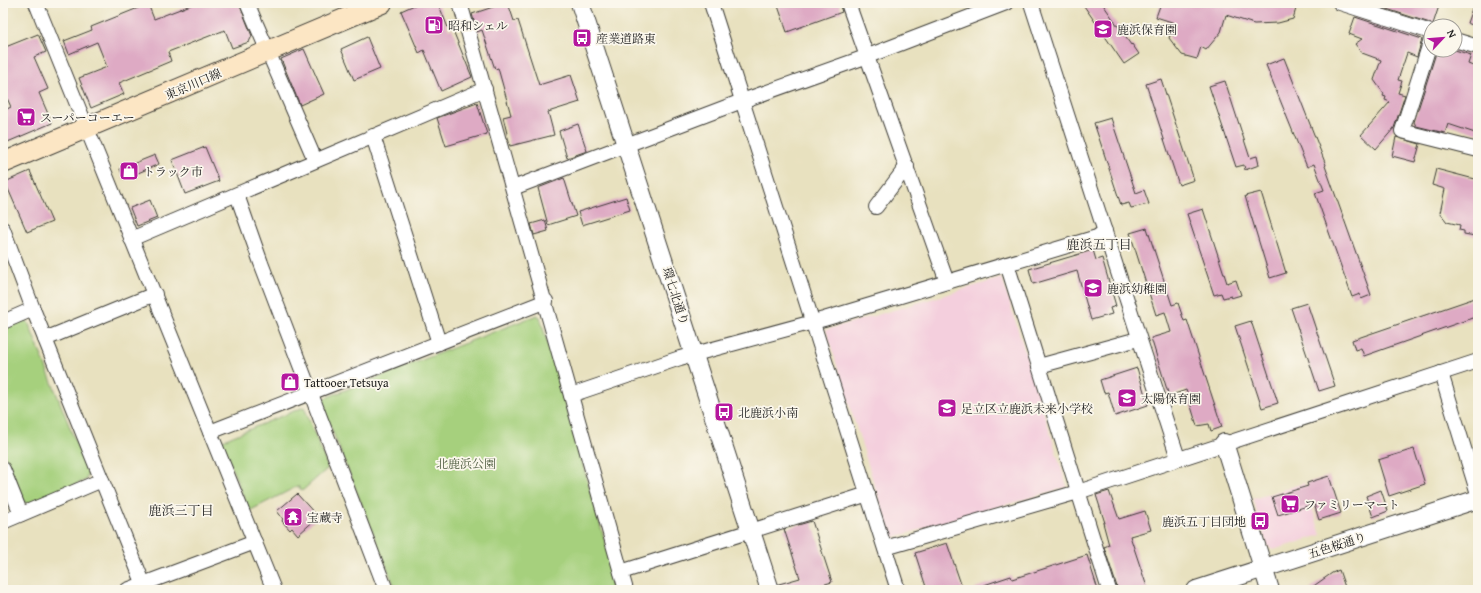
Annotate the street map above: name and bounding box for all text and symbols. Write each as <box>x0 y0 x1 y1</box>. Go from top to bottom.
fuel station icon: 昭和シェル <box>423 14 445 36</box>
place label: 昭和シェル <box>448 17 508 34</box>
school or university icon: 鹿浜保育園 <box>1092 18 1114 40</box>
north arrow <box>1423 18 1463 58</box>
place label: 鹿浜保育園 <box>1117 21 1177 38</box>
bus stop icon: 産業道路東 <box>571 27 593 49</box>
text: N <box>1443 27 1461 41</box>
place label: 産業道路東 <box>596 30 656 47</box>
street label: 東京川口線 <box>162 64 224 104</box>
supermarket icon: スーパーコーエー <box>15 106 37 128</box>
place label: スーパーコーエー <box>40 109 135 126</box>
shop icon: トラック市 <box>118 160 140 182</box>
place label: トラック市 <box>143 163 203 180</box>
district label: 鹿浜五丁目 <box>1066 235 1132 254</box>
street label: 環七北通り <box>659 265 693 327</box>
school or university icon: 鹿浜幼稚園 <box>1082 277 1104 299</box>
place label: 鹿浜幼稚園 <box>1107 280 1167 297</box>
shop icon: Tattooer Tetsuya <box>279 371 301 393</box>
place label: Tattooer Tetsuya <box>304 374 389 391</box>
school or university icon: 太陽保育園 <box>1116 387 1138 409</box>
place label: 太陽保育園 <box>1141 390 1201 407</box>
school or university icon: 足立区立鹿浜未来小学校 <box>936 397 958 419</box>
place label: 足立区立鹿浜未来小学校 <box>961 400 1093 417</box>
bus stop icon: 北鹿浜小南 <box>713 401 735 423</box>
place label: 北鹿浜小南 <box>738 404 798 421</box>
park label: 北鹿浜公園 <box>436 455 496 472</box>
supermarket icon: ファミリーマート <box>1279 493 1301 515</box>
place label: ファミリーマート <box>1304 496 1400 513</box>
district label: 鹿浜三丁目 <box>148 501 214 520</box>
temple icon: 宝蔵寺 <box>282 506 304 528</box>
place label: 宝蔵寺 <box>307 509 343 526</box>
bus stop icon: 鹿浜五丁目団地 <box>1249 510 1271 532</box>
place label: 鹿浜五丁目団地 <box>1162 513 1246 530</box>
street label: 五色桜通り <box>1306 528 1368 562</box>

